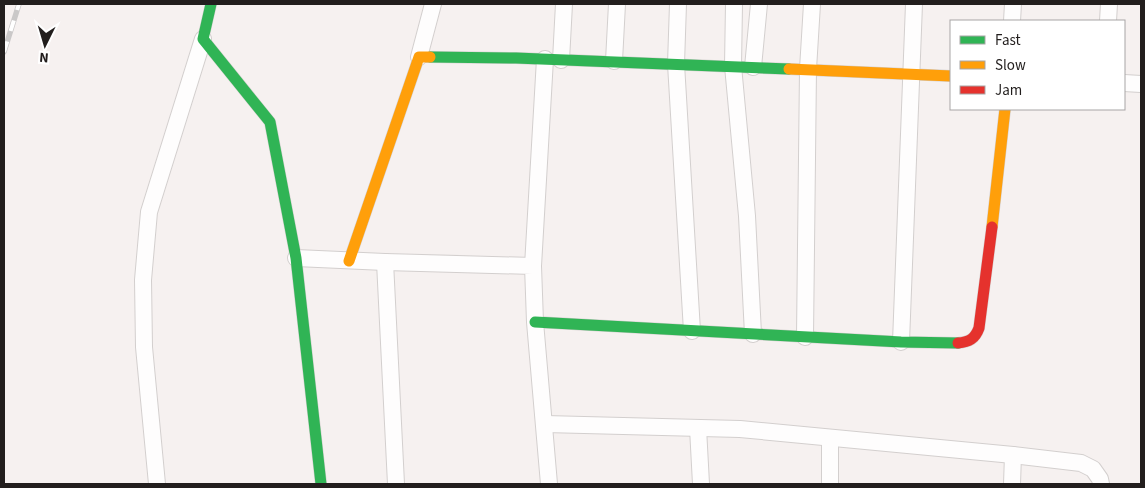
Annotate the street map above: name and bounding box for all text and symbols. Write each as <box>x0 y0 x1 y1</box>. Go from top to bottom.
north arrow <box>20 20 70 70</box>
legend <box>950 20 1125 110</box>
text: Fast <box>995 30 1021 51</box>
text: N <box>38 47 49 67</box>
text: Slow <box>995 55 1026 76</box>
text: Jam <box>995 80 1022 101</box>

